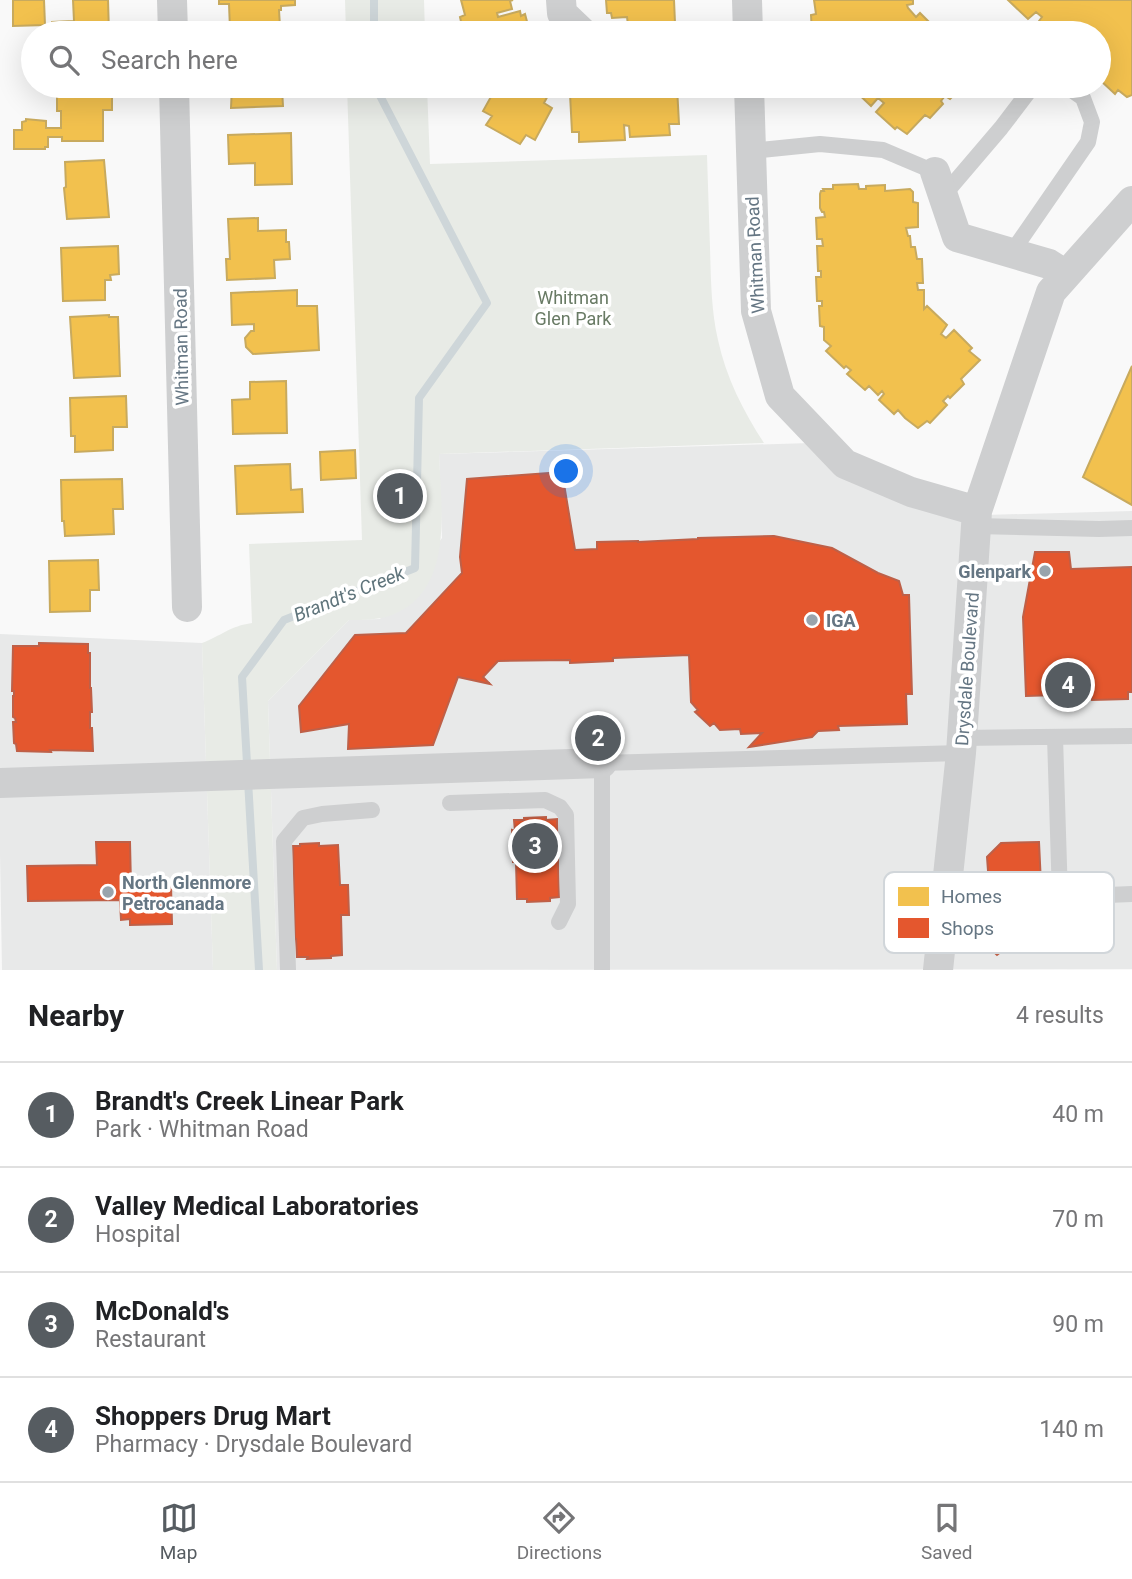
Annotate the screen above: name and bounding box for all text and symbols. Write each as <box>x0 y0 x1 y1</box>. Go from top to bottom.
search box <box>21 21 1111 98</box>
icon: search <box>45 41 83 79</box>
text: Search here <box>101 45 238 75</box>
street label: Whitman Road <box>741 196 769 314</box>
park label: Whitman Glen Park <box>535 287 612 329</box>
street label: Whitman Road <box>169 288 193 406</box>
your location <box>549 454 583 488</box>
pin: 1 <box>377 470 423 522</box>
water label: Brandt's Creek <box>290 561 408 627</box>
place label: Glenpark <box>958 561 1031 582</box>
marker: Glenpark <box>1037 563 1053 579</box>
street label: Drysdale Boulevard <box>951 592 983 746</box>
place label: IGA <box>826 610 857 631</box>
marker: IGA <box>804 612 820 628</box>
pin: 4 <box>1045 659 1091 711</box>
pin: 2 <box>575 712 621 764</box>
pin: 3 <box>512 820 558 872</box>
place label: North Glenmore Petrocanada <box>122 872 252 914</box>
legend <box>884 872 1114 953</box>
marker: North Glenmore Petrocanada <box>100 884 116 900</box>
text: Homes <box>941 885 1002 908</box>
text: Shops <box>941 917 994 940</box>
text: Nearby <box>28 998 124 1033</box>
text: 4 results <box>1016 1002 1104 1029</box>
text: Brandt's Creek Linear Park <box>95 1086 404 1116</box>
text: 1 <box>44 1101 58 1128</box>
text: 40 m <box>1052 1101 1104 1128</box>
text: Park · Whitman Road <box>95 1116 309 1143</box>
text: Valley Medical Laboratories <box>95 1191 419 1221</box>
text: 2 <box>44 1206 58 1233</box>
text: 70 m <box>1052 1206 1104 1233</box>
text: Hospital <box>95 1221 181 1248</box>
text: McDonald's <box>95 1296 229 1326</box>
text: 3 <box>44 1311 58 1338</box>
text: 90 m <box>1052 1311 1104 1338</box>
text: Restaurant <box>95 1326 206 1353</box>
text: Shoppers Drug Mart <box>95 1401 331 1431</box>
text: 4 <box>44 1416 58 1443</box>
text: 140 m <box>1039 1416 1104 1443</box>
text: Pharmacy · Drysdale Boulevard <box>95 1431 412 1458</box>
tab: Map <box>160 1499 198 1564</box>
tab: Directions <box>517 1499 602 1564</box>
tab: Saved <box>921 1499 972 1564</box>

